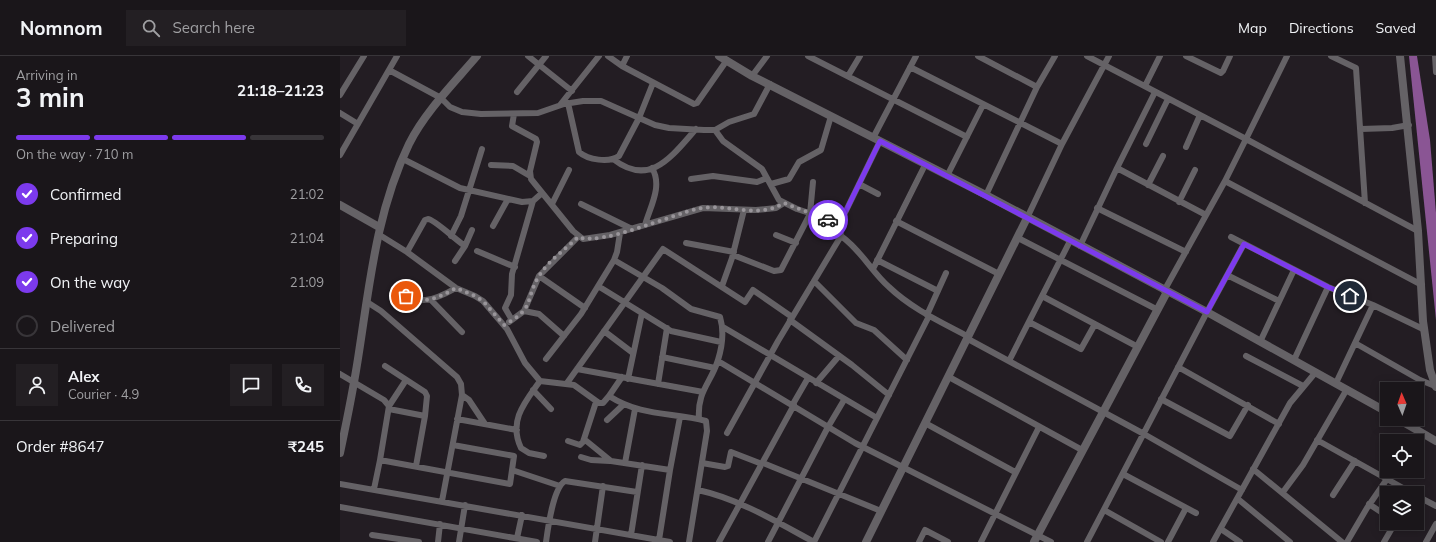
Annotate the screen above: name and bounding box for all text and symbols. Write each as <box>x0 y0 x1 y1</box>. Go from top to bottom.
search box <box>126 10 406 46</box>
text: Nomnom <box>20 16 102 40</box>
icon: search <box>140 17 162 39</box>
text: Search here <box>172 18 255 37</box>
text: Map <box>1238 19 1267 37</box>
text: Directions <box>1289 19 1354 37</box>
text: Saved <box>1376 19 1416 37</box>
text: Arriving in <box>16 67 78 83</box>
text: 3 min <box>16 81 85 114</box>
text: 21:18–21:23 <box>237 81 324 100</box>
text: On the way · 710 m <box>16 146 133 162</box>
icon: check <box>16 183 38 205</box>
text: Confirmed <box>50 185 121 204</box>
text: 21:02 <box>290 186 324 202</box>
courier <box>808 200 848 240</box>
icon: car <box>817 209 839 231</box>
icon: check <box>16 227 38 249</box>
text: Preparing <box>50 229 118 248</box>
text: 21:04 <box>290 230 324 246</box>
icon: check <box>16 271 38 293</box>
text: On the way <box>50 273 130 292</box>
text: 21:09 <box>290 274 324 290</box>
pin <box>389 279 423 313</box>
pin <box>1333 279 1367 313</box>
icon: bag <box>395 285 417 307</box>
icon: home <box>1339 285 1361 307</box>
text: Delivered <box>50 317 115 336</box>
button: person <box>16 364 58 406</box>
button: chat <box>230 364 272 406</box>
button: phone <box>282 364 324 406</box>
text: Alex <box>68 367 100 386</box>
north arrow <box>1380 382 1424 426</box>
map controls <box>1380 382 1424 530</box>
text: Courier · 4.9 <box>68 386 139 402</box>
button: locate <box>1380 434 1424 478</box>
text: Order #8647 <box>16 437 104 456</box>
text: ₹245 <box>288 437 324 456</box>
button: layers <box>1380 486 1424 530</box>

